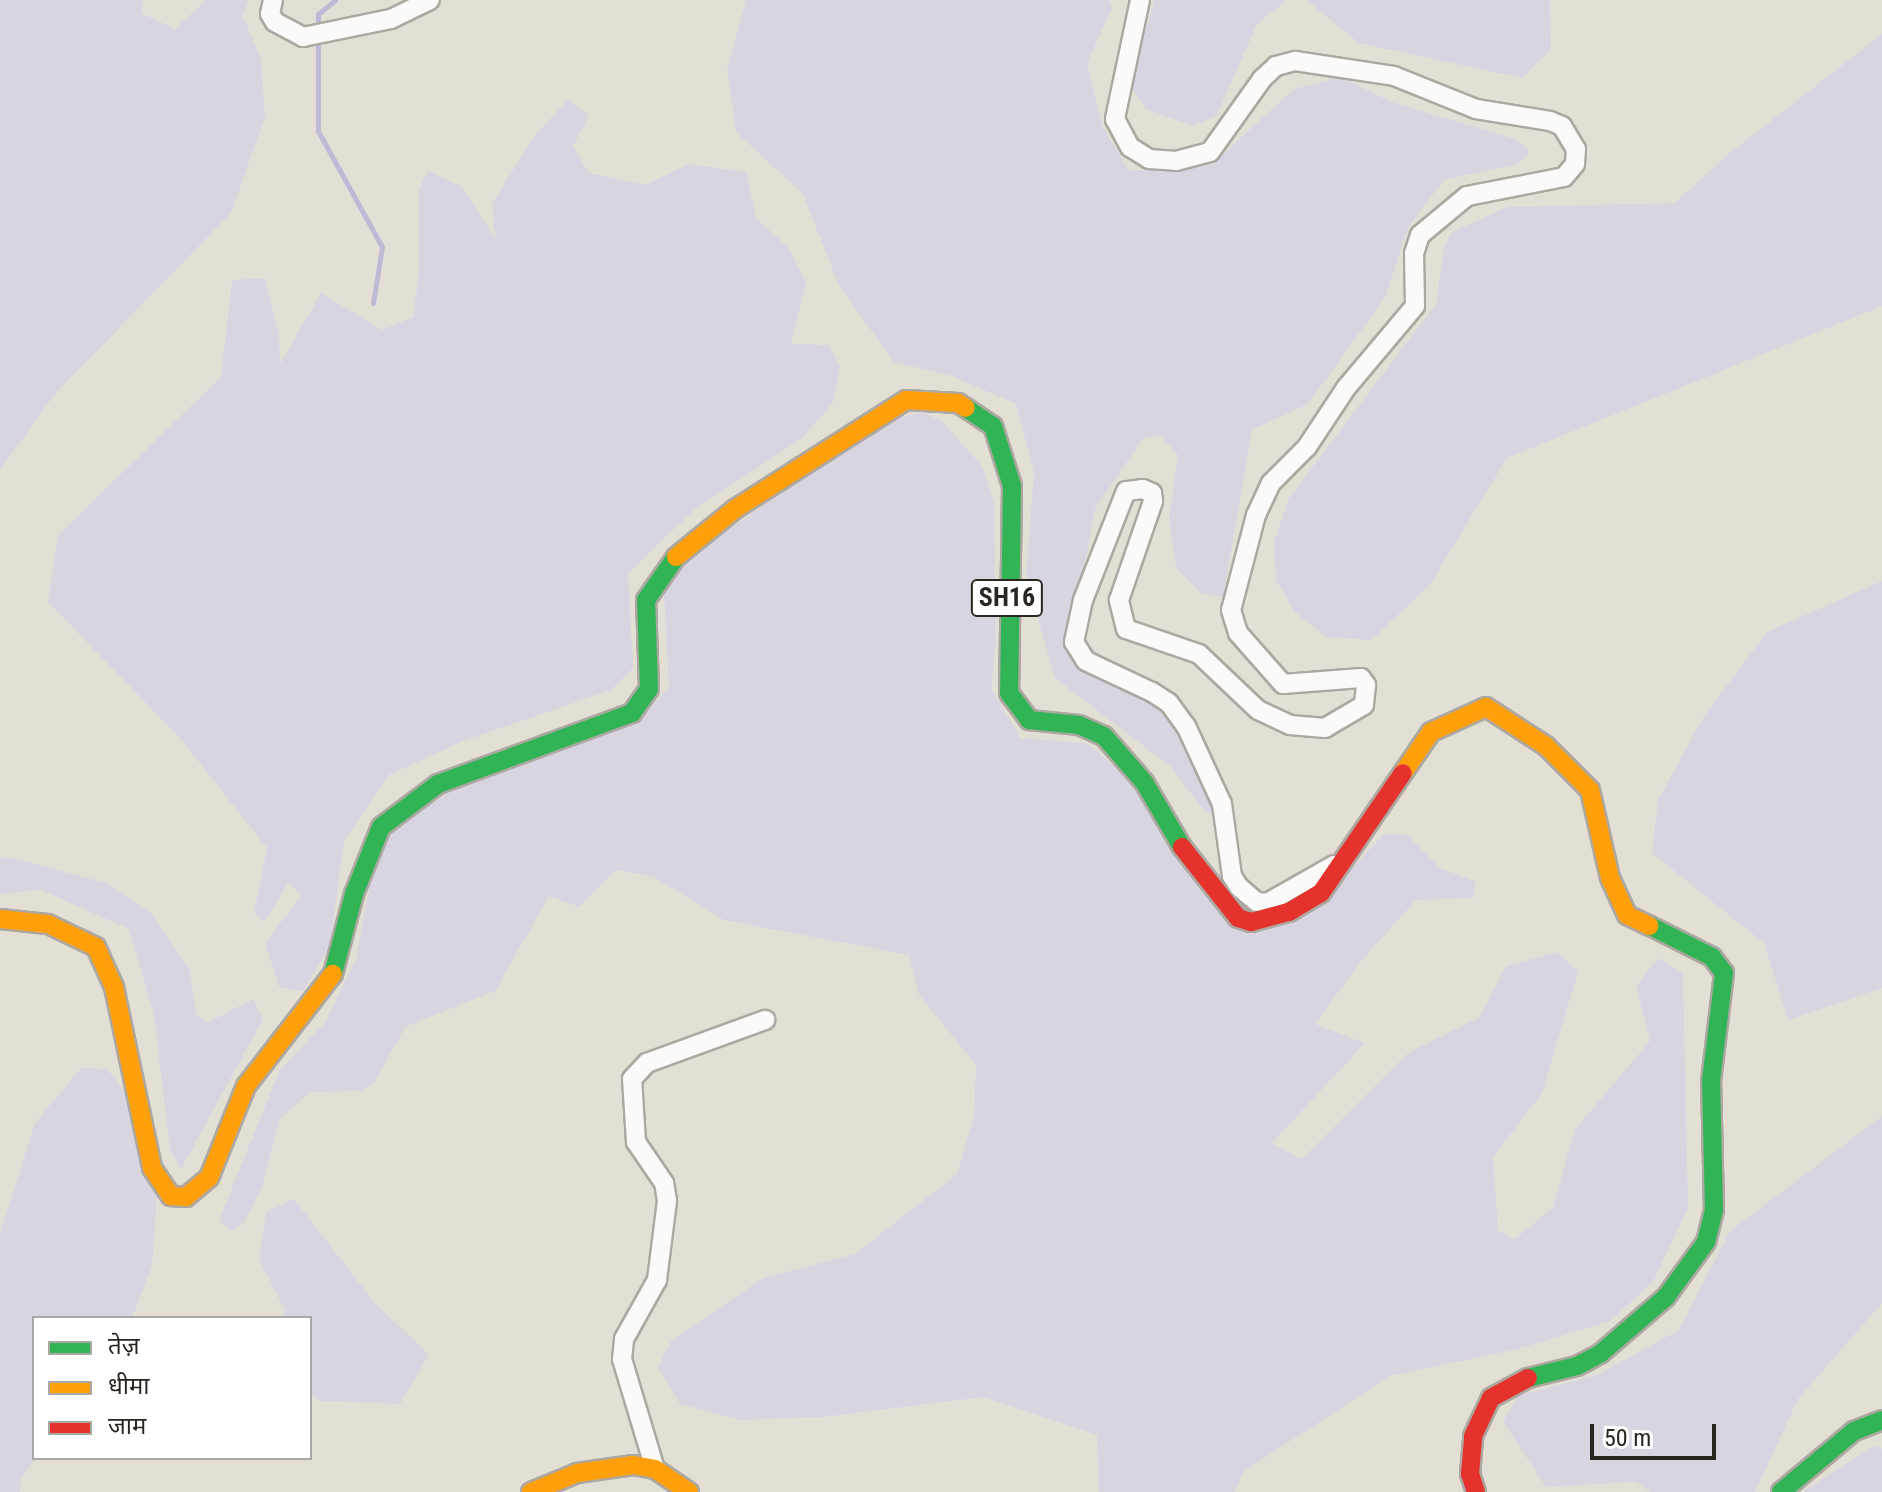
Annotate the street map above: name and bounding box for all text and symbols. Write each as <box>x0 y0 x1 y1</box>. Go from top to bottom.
road number: SH16 <box>969 576 1045 620</box>
legend <box>32 1316 312 1460</box>
text: तेज़ <box>108 1332 140 1360</box>
text: धीमा <box>108 1372 150 1400</box>
scale bar <box>1594 1408 1720 1458</box>
text: जाम <box>108 1412 146 1440</box>
text: 50 m <box>1604 1424 1651 1452</box>

